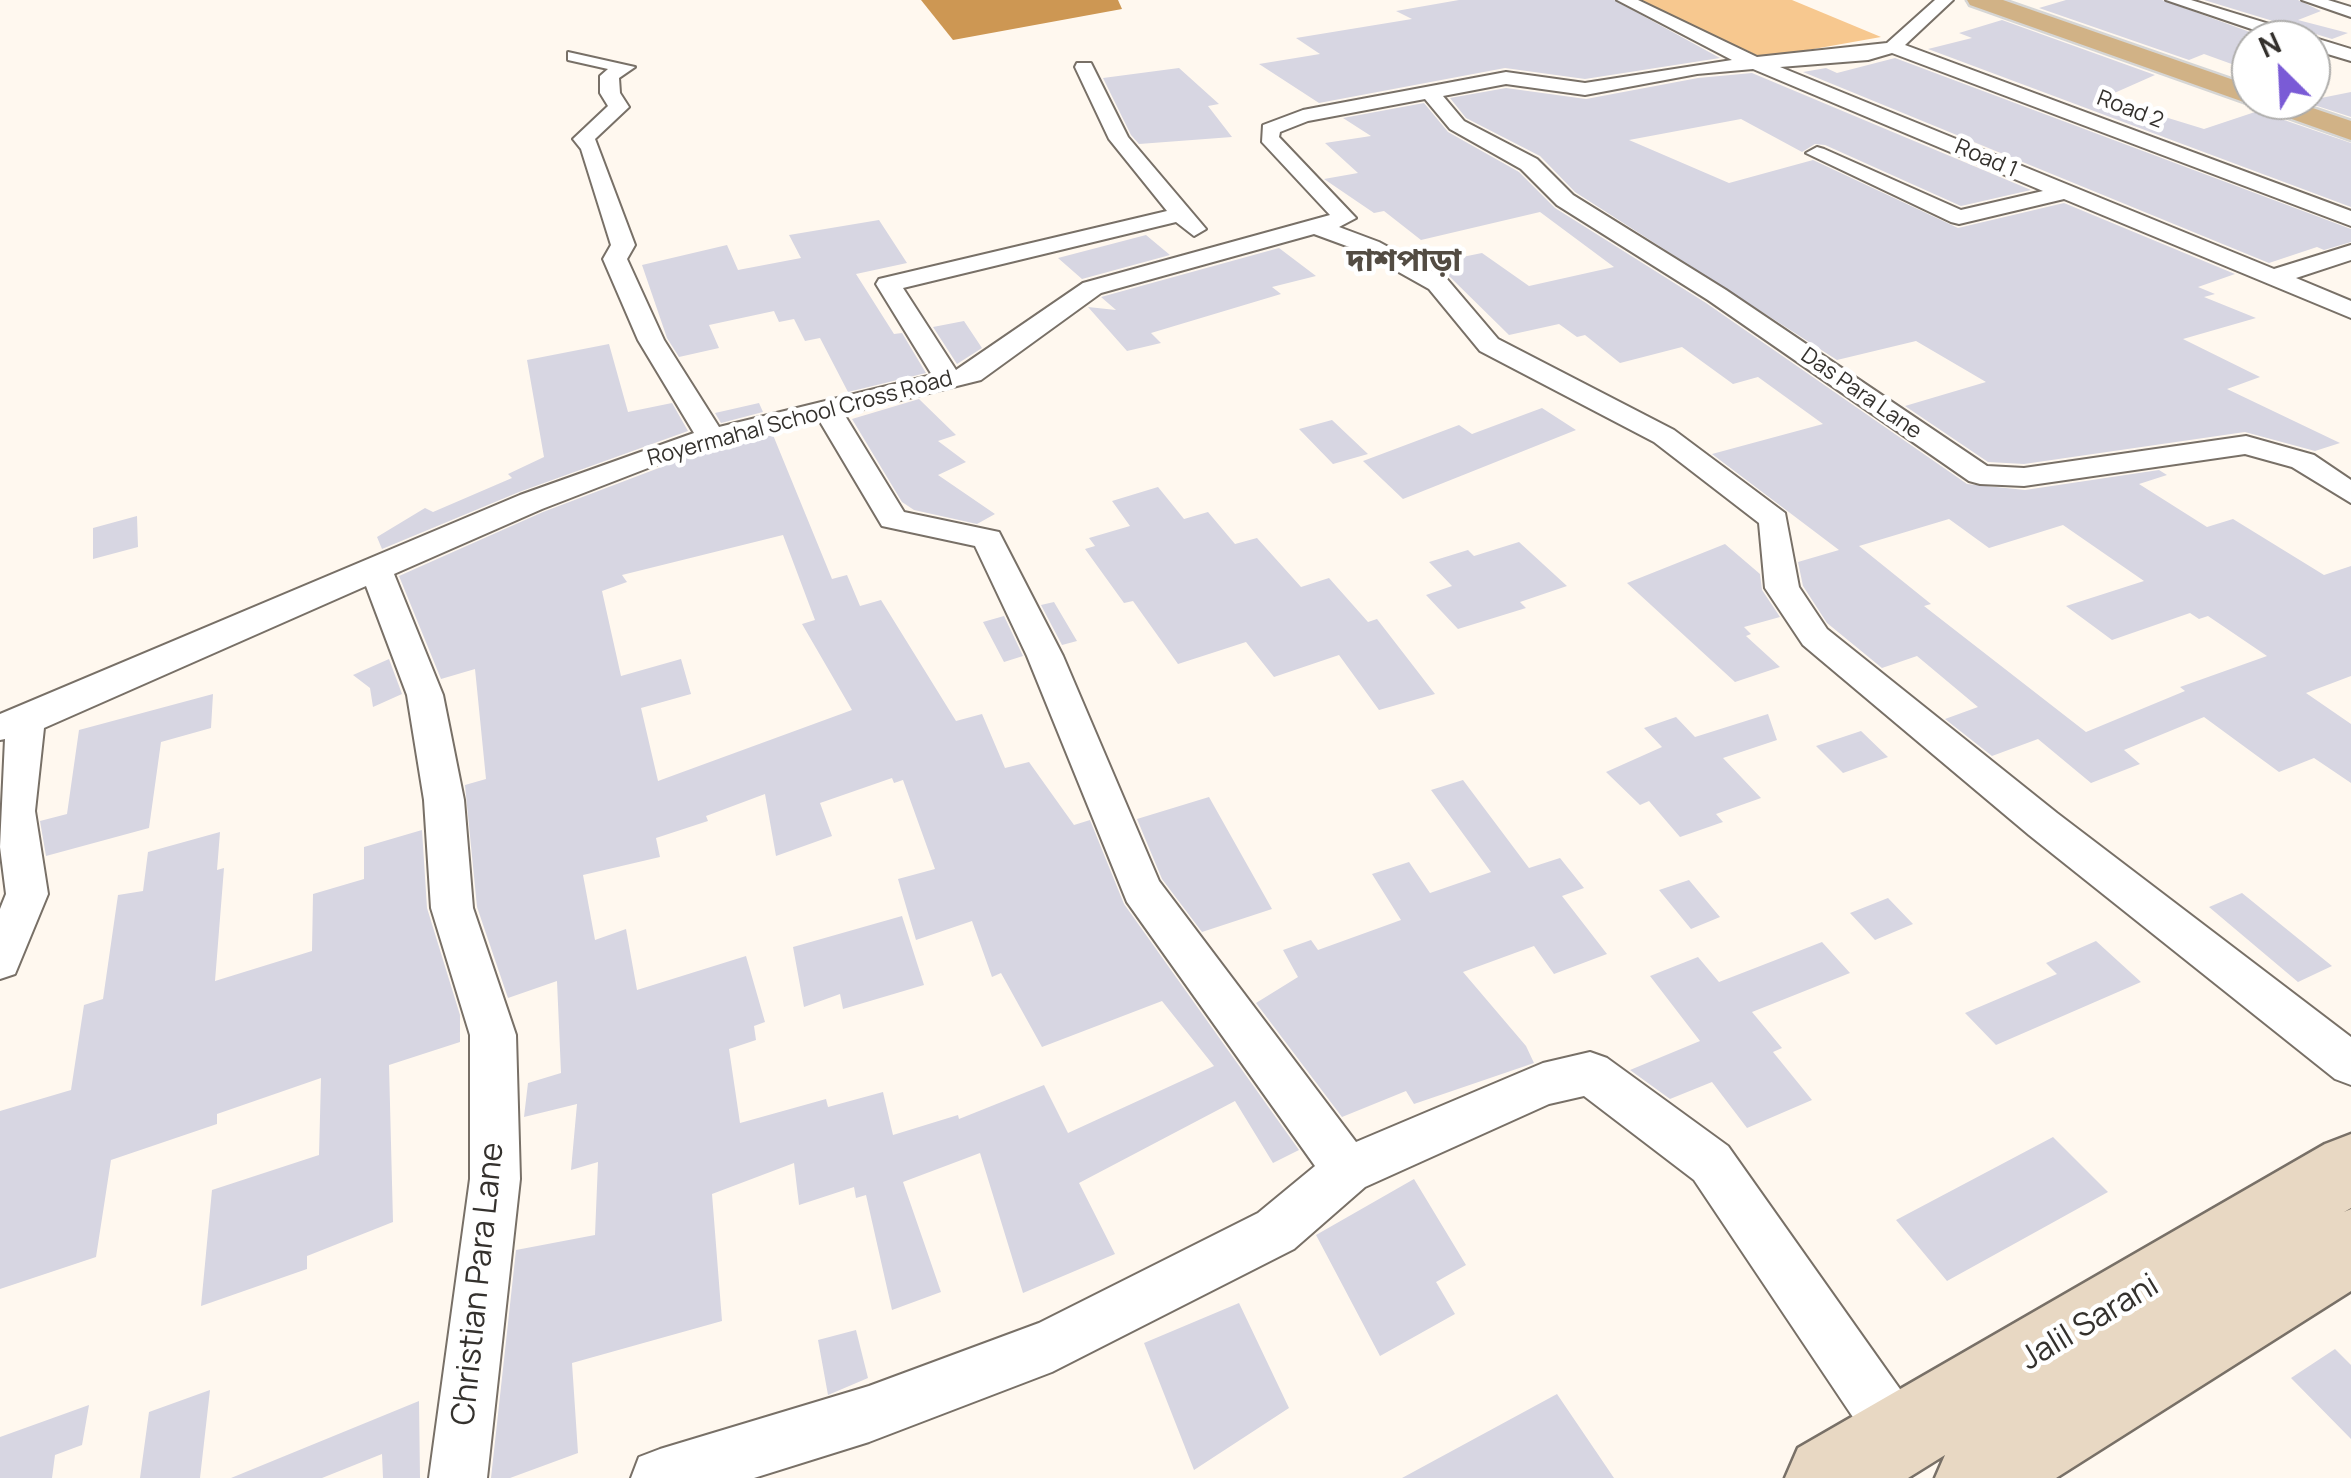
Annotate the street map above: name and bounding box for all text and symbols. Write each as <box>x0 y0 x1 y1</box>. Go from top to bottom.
north arrow <box>2231 20 2331 120</box>
text: N <box>2253 23 2287 66</box>
street label: Road 2 <box>2093 85 2167 135</box>
street label: Road 1 <box>1951 134 2021 184</box>
district label: দাশপাড়া <box>1347 243 1461 281</box>
street label: Das Para Lane <box>1796 343 1926 445</box>
street label: Royermahal School Cross Road <box>645 366 955 472</box>
street label: Christian Para Lane <box>445 1141 513 1427</box>
street label: Jalil Sarani <box>2014 1267 2166 1379</box>

